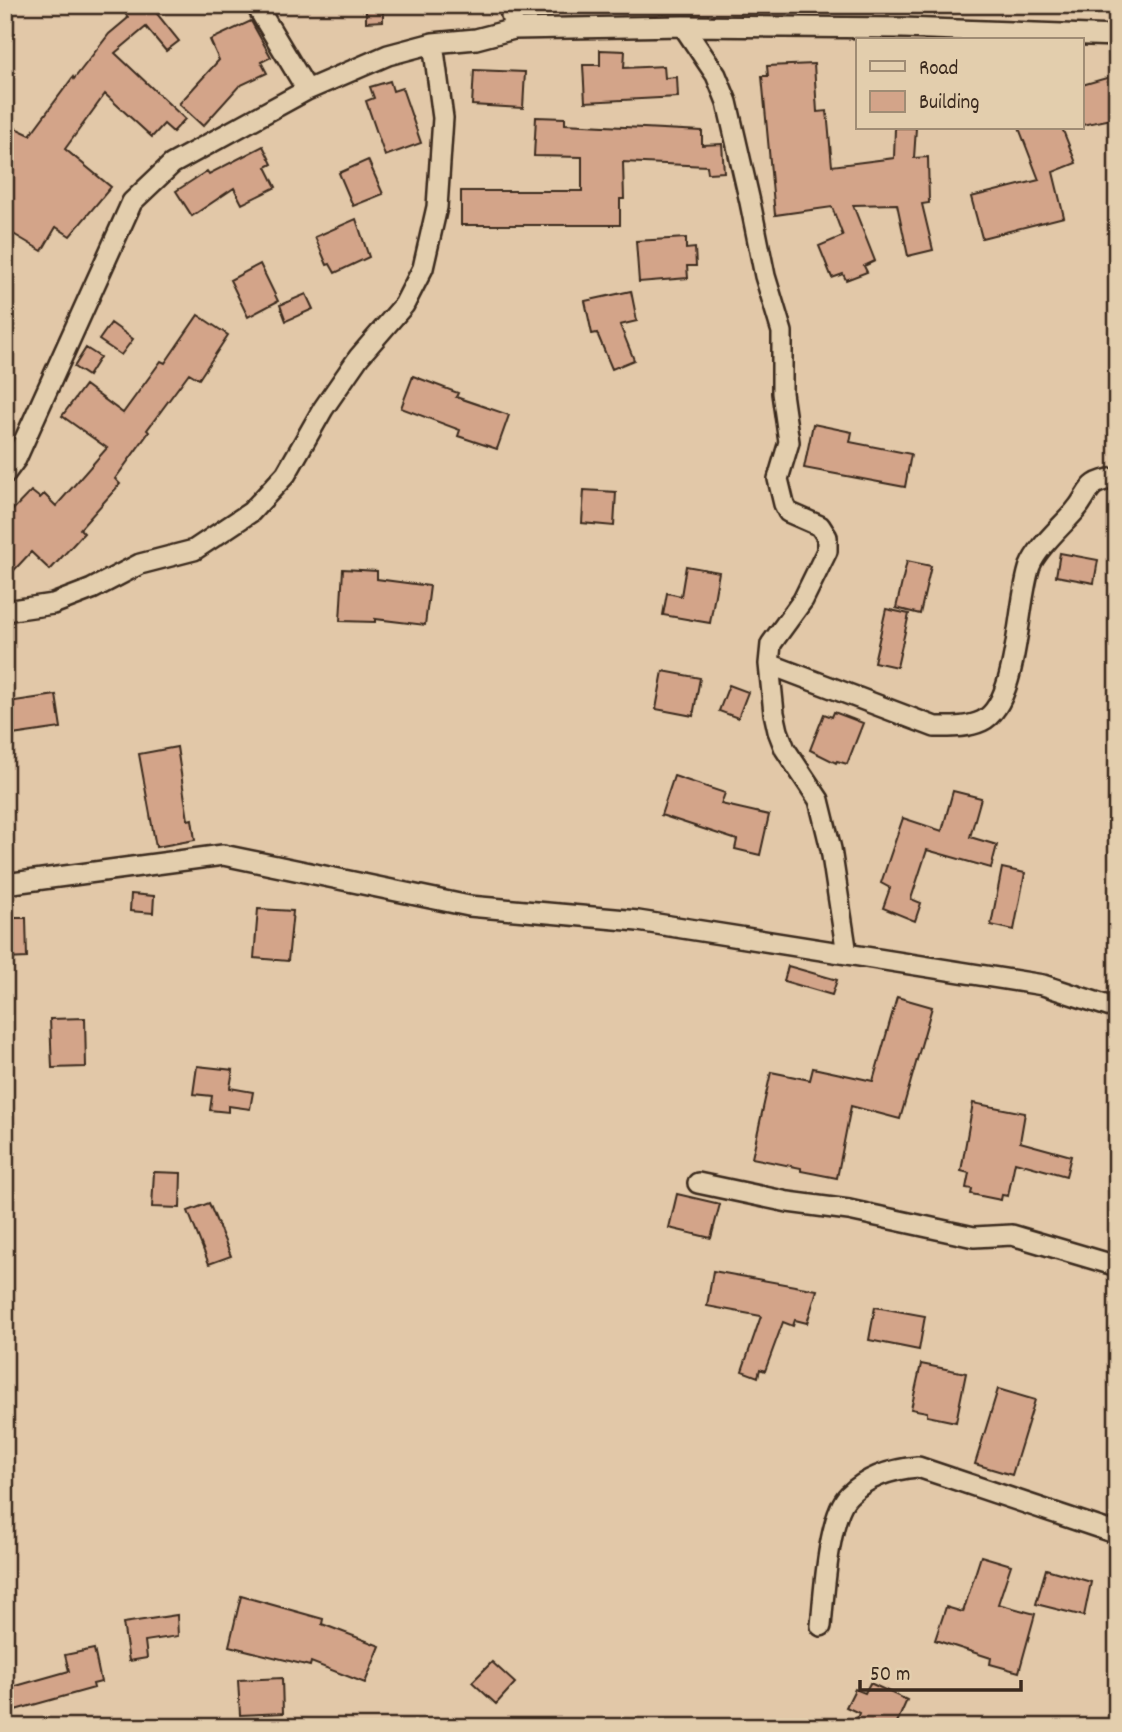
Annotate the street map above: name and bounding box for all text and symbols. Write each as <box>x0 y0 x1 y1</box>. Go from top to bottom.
legend <box>856 38 1084 130</box>
text: Road <box>919 55 958 85</box>
text: Building <box>919 89 979 119</box>
scale bar <box>860 1648 1020 1692</box>
text: 50 m <box>870 1661 910 1691</box>

